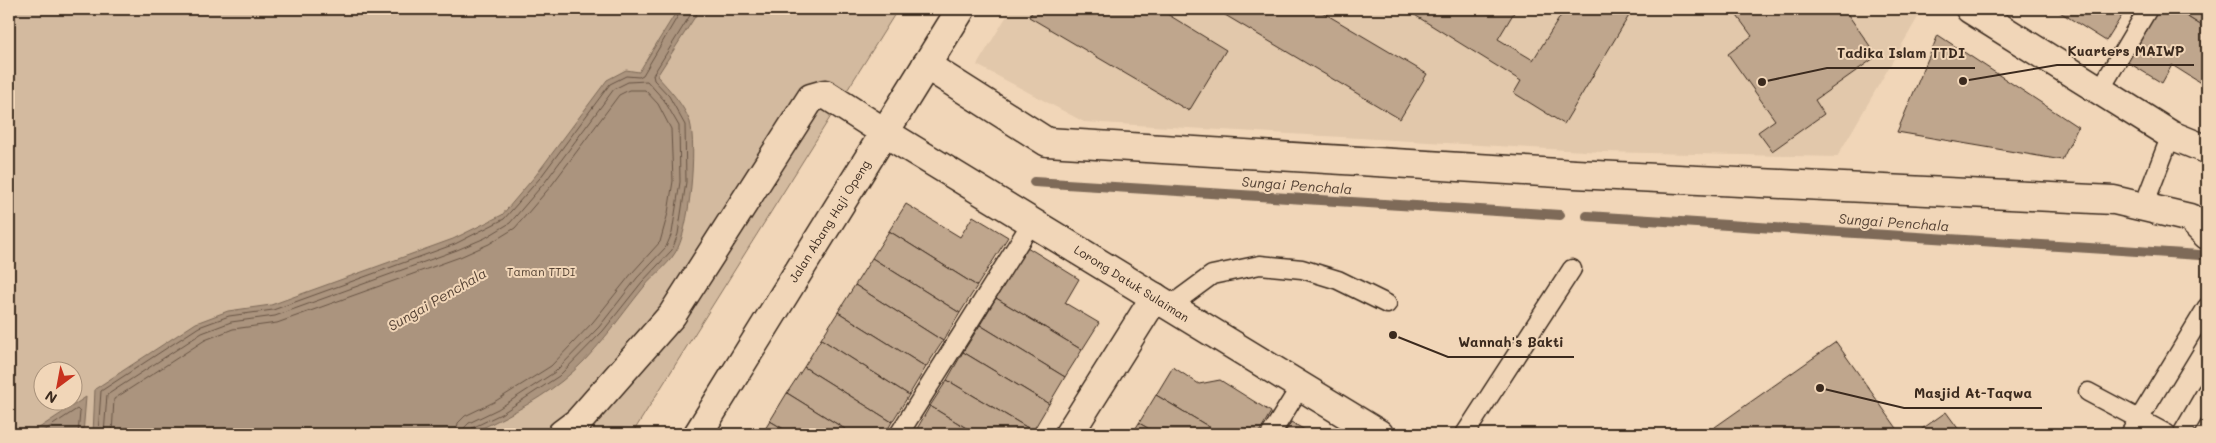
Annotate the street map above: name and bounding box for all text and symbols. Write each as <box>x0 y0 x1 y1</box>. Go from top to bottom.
callout: Kuarters MAIWP <box>2057 36 2194 65</box>
callout: Tadika Islam TTDI <box>1827 39 1975 68</box>
text: Kuarters MAIWP <box>2068 41 2184 60</box>
text: Tadika Islam TTDI <box>1837 43 1965 62</box>
street label: Jalan Abang Haji Openg <box>785 157 873 285</box>
water label: Sungai Penchala <box>1241 172 1353 198</box>
water label: Sungai Penchala <box>1838 209 1950 235</box>
street label: Lorong Datuk Sulaiman <box>1071 241 1193 325</box>
water label: Sungai Penchala <box>384 263 490 335</box>
park label: Taman TTDI <box>507 263 575 279</box>
callout: Wannah's Bakti <box>1448 328 1574 357</box>
text: Wannah's Bakti <box>1458 332 1564 351</box>
north arrow <box>32 360 82 410</box>
callout: Masjid At-Taqwa <box>1904 379 2042 408</box>
text: Masjid At-Taqwa <box>1914 383 2032 402</box>
text: N <box>41 387 60 408</box>

